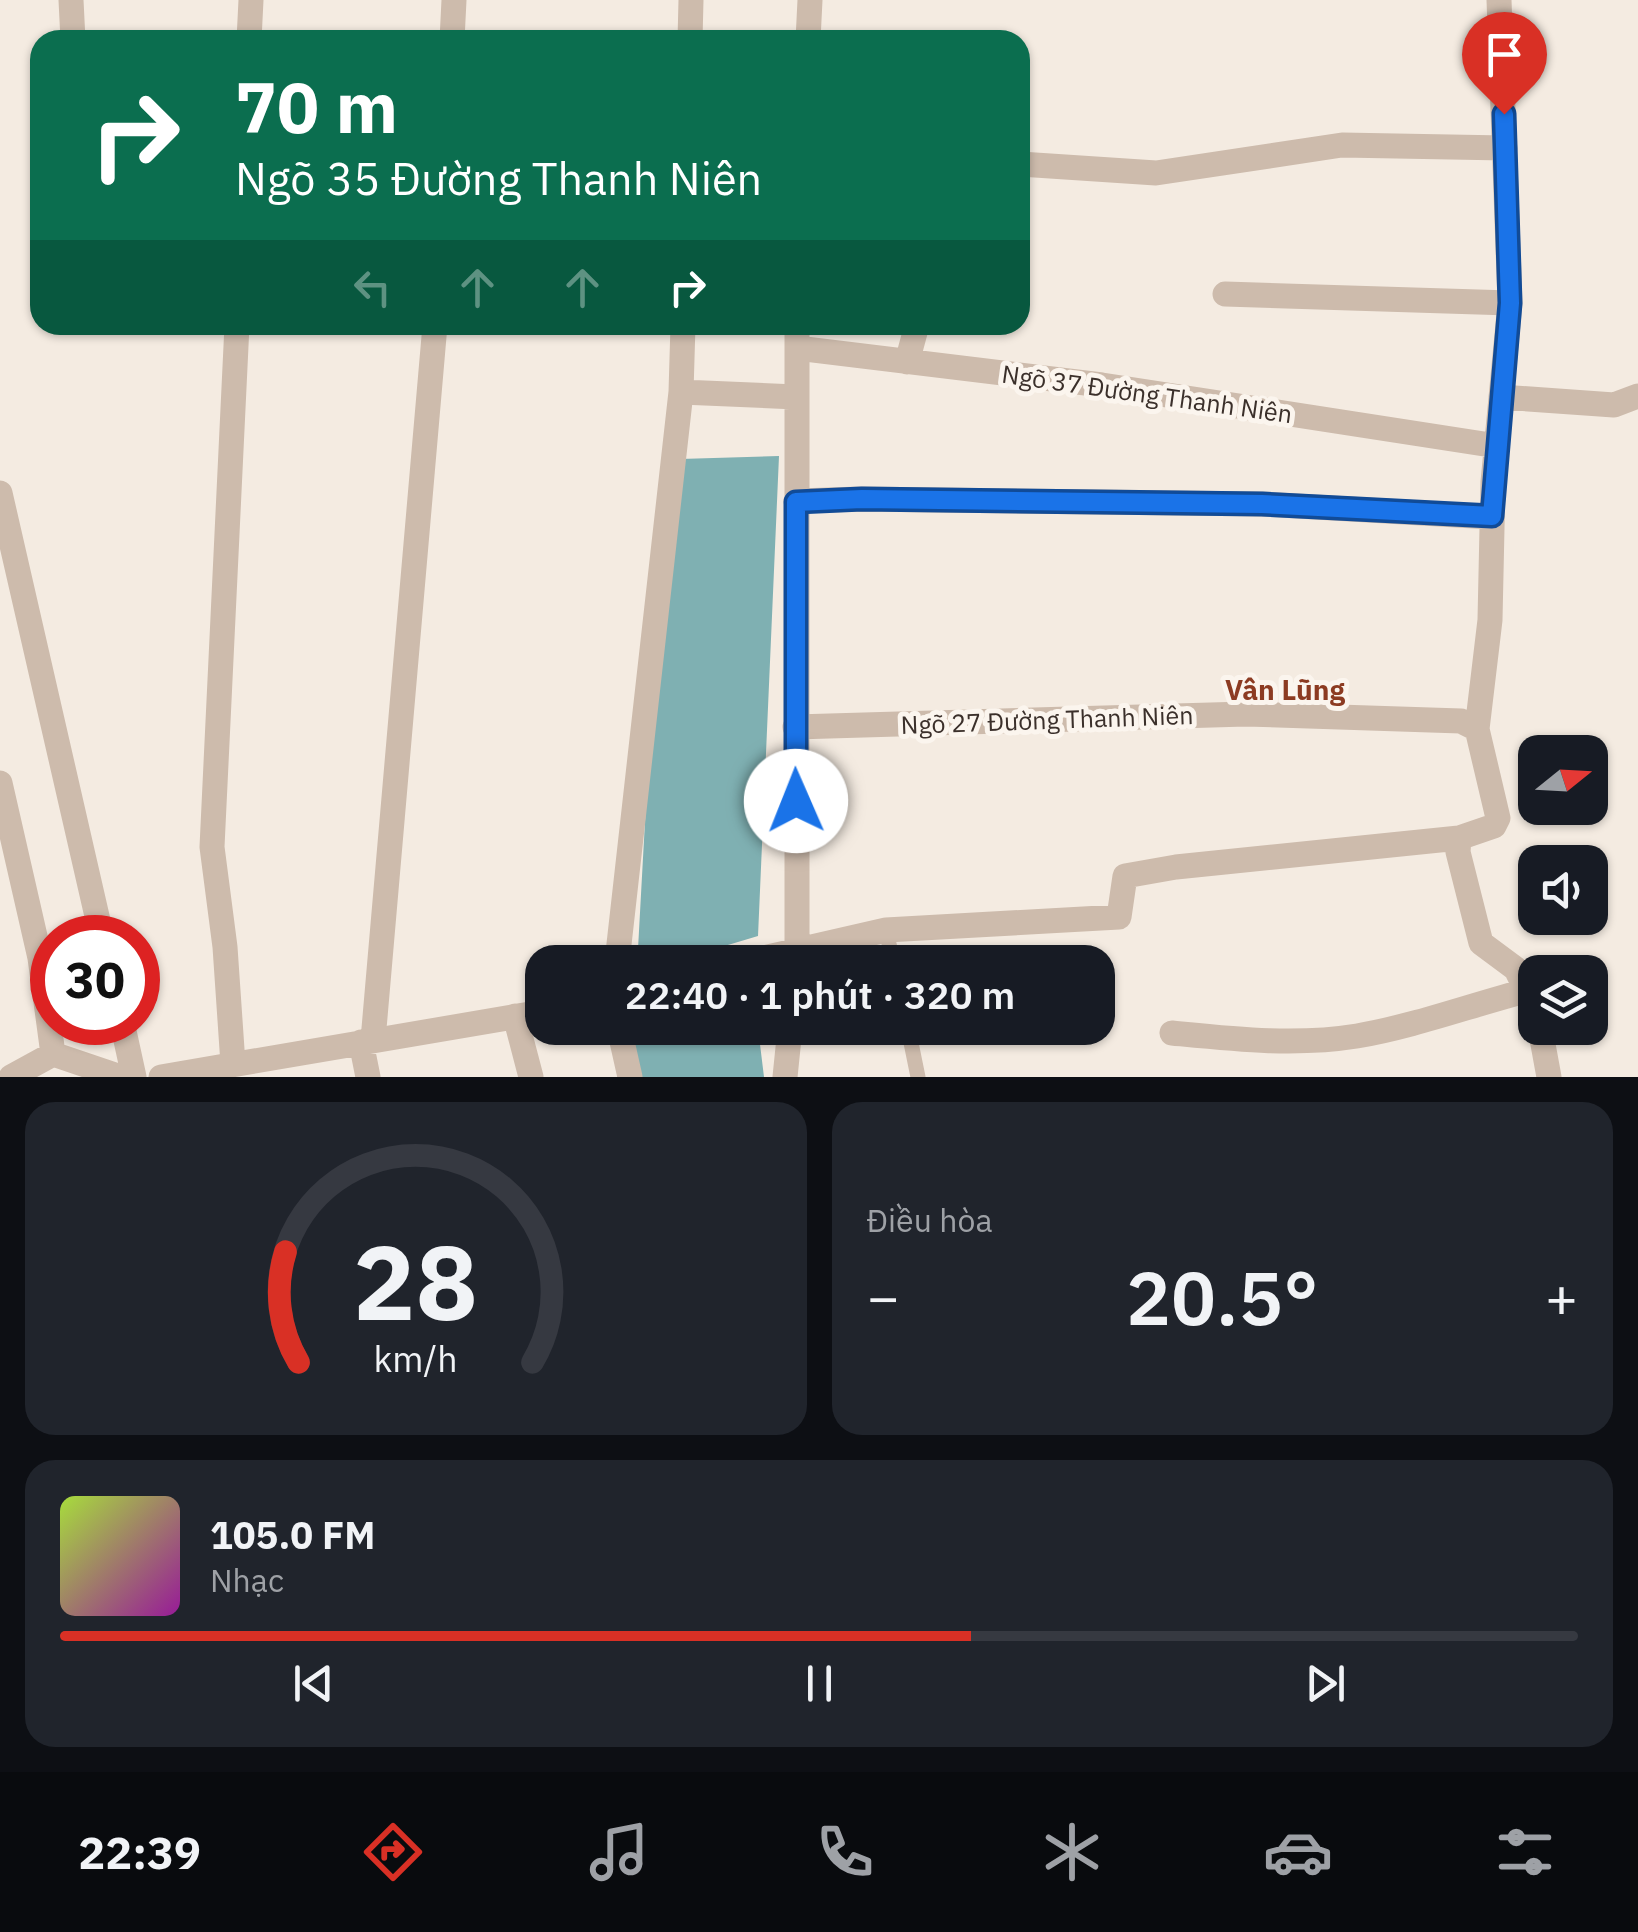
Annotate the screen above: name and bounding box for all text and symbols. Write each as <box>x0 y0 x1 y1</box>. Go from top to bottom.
pin <box>1462 12 1547 115</box>
icon: arrive <box>1477 27 1532 82</box>
text: 70 m <box>235 61 398 152</box>
icon: right <box>70 70 200 200</box>
text: Ngõ 35 Đường Thanh Niên <box>235 149 762 207</box>
icon: left <box>345 260 400 315</box>
icon: ahead <box>450 260 505 315</box>
icon: ahead <box>555 260 610 315</box>
icon: right <box>660 260 715 315</box>
street label: Ngõ 37 Đường Thanh Niên <box>1000 357 1294 430</box>
district label: Vân Lũng <box>1225 671 1345 708</box>
street label: Ngõ 27 Đường Thanh Niên <box>900 698 1194 741</box>
north arrow <box>1518 735 1608 825</box>
map controls <box>1518 735 1608 1045</box>
position arrow <box>744 749 848 853</box>
button: sound <box>1518 845 1608 935</box>
speed limit sign: 30 <box>30 915 160 1045</box>
button: layers <box>1518 955 1608 1045</box>
text: 22:40 · 1 phút · 320 m <box>625 970 1015 1019</box>
text: Điều hòa <box>867 1199 993 1241</box>
text: 28 <box>353 1213 478 1349</box>
text: 20.5° <box>1126 1248 1319 1346</box>
text: − <box>867 1261 900 1332</box>
text: + <box>1545 1261 1578 1332</box>
text: km/h <box>374 1335 458 1382</box>
text: 105.0 FM <box>210 1510 375 1559</box>
text: Nhạc <box>210 1559 284 1601</box>
icon: previous <box>286 1656 341 1711</box>
icon: pause <box>792 1656 847 1711</box>
icon: next <box>1298 1656 1353 1711</box>
icon: directions <box>358 1817 428 1887</box>
icon: music <box>584 1817 654 1887</box>
icon: phone <box>810 1817 880 1887</box>
icon: climate <box>1037 1817 1107 1887</box>
icon: car <box>1263 1817 1333 1887</box>
icon: filters <box>1490 1817 1560 1887</box>
text: 22:39 <box>78 1823 201 1881</box>

